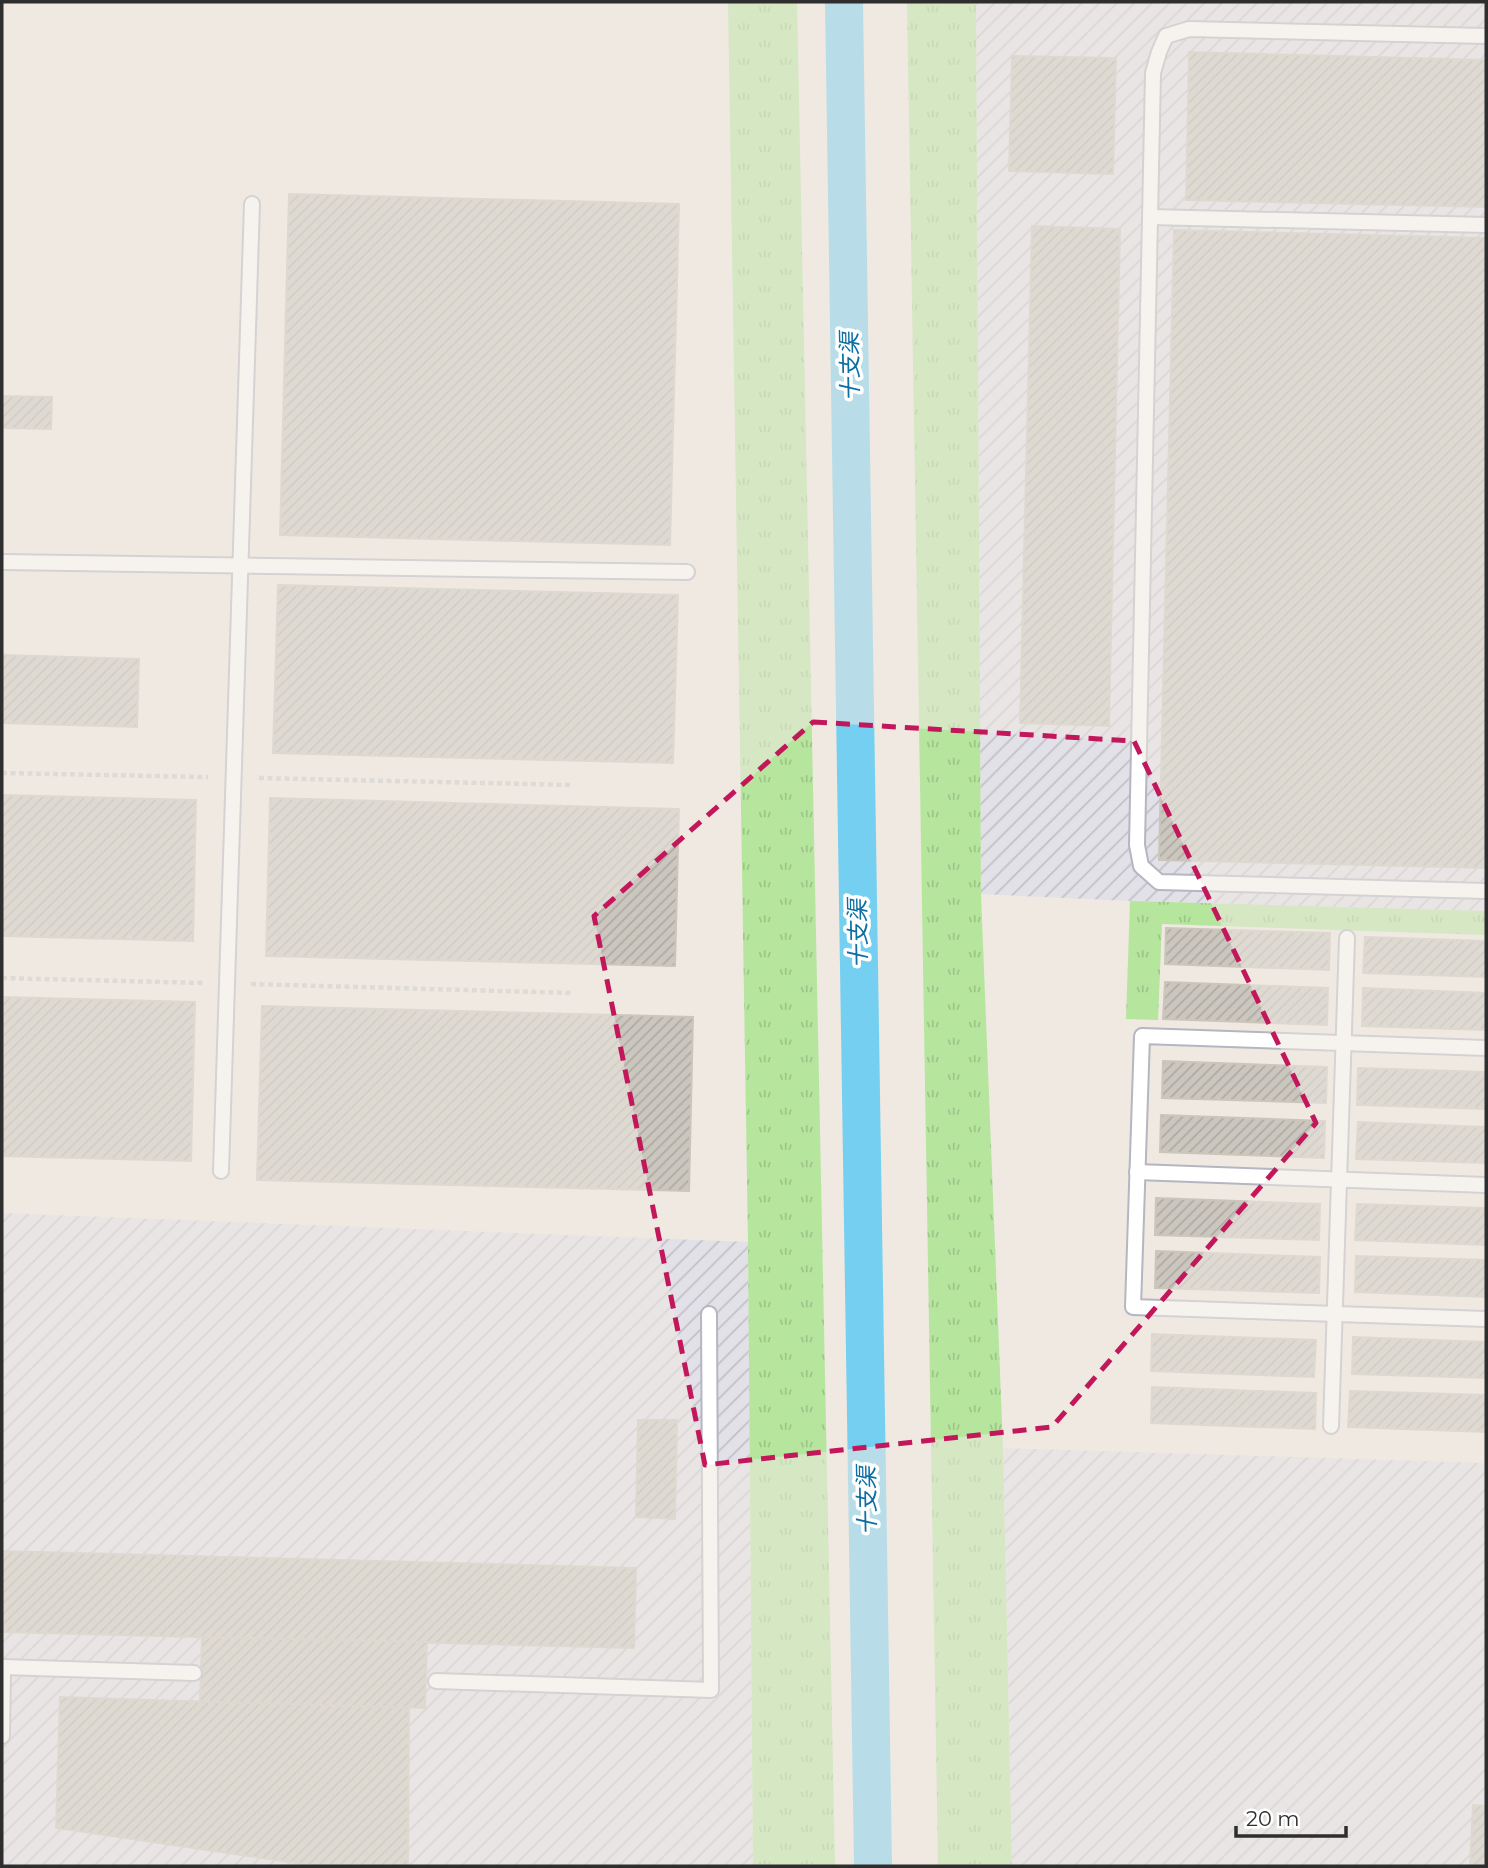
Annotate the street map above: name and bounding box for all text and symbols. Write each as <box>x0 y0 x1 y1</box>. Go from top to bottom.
water label: 十支渠 <box>835 329 865 402</box>
water label: 十支渠 <box>843 896 873 969</box>
water label: 十支渠 <box>852 1463 882 1536</box>
scale bar <box>1236 1794 1346 1838</box>
text: 20 m <box>1246 1806 1300 1831</box>

